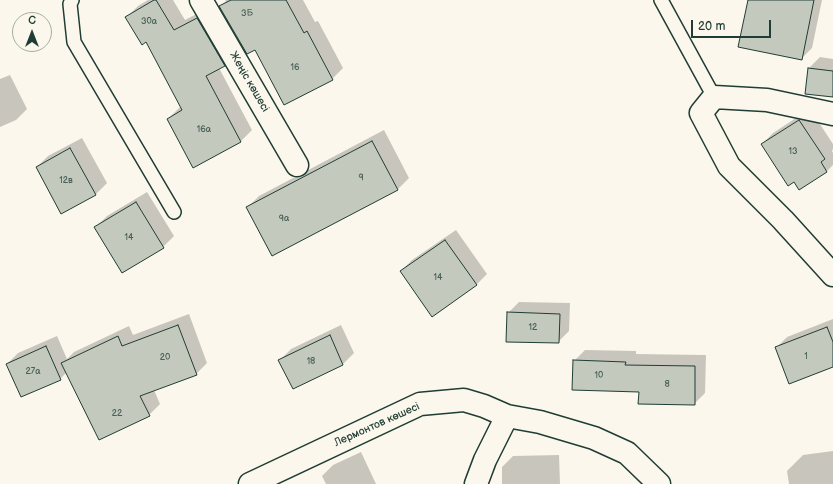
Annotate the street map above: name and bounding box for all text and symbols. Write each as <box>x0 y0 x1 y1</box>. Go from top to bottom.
house number: 3Б <box>241 9 253 19</box>
north arrow <box>12 12 52 52</box>
scale bar <box>693 12 773 38</box>
text: С <box>28 14 36 27</box>
house number: 30а <box>141 17 157 27</box>
text: 20 m <box>698 19 725 34</box>
street label: Жеңіс көшесі <box>226 49 272 115</box>
house number: 16 <box>291 63 299 73</box>
house number: 16а <box>197 125 211 135</box>
house number: 13 <box>788 147 798 157</box>
house number: 9 <box>358 173 364 183</box>
house number: 12в <box>59 176 73 186</box>
house number: 9а <box>279 214 289 224</box>
house number: 14 <box>125 233 133 243</box>
house number: 14 <box>434 273 442 283</box>
house number: 12 <box>529 323 537 333</box>
house number: 1 <box>804 352 808 362</box>
house number: 20 <box>160 353 170 363</box>
house number: 18 <box>307 357 315 367</box>
house number: 27а <box>25 367 41 377</box>
house number: 10 <box>595 371 603 381</box>
house number: 8 <box>664 380 670 390</box>
street label: Лермонтов көшесі <box>332 400 422 450</box>
house number: 22 <box>112 409 122 419</box>

